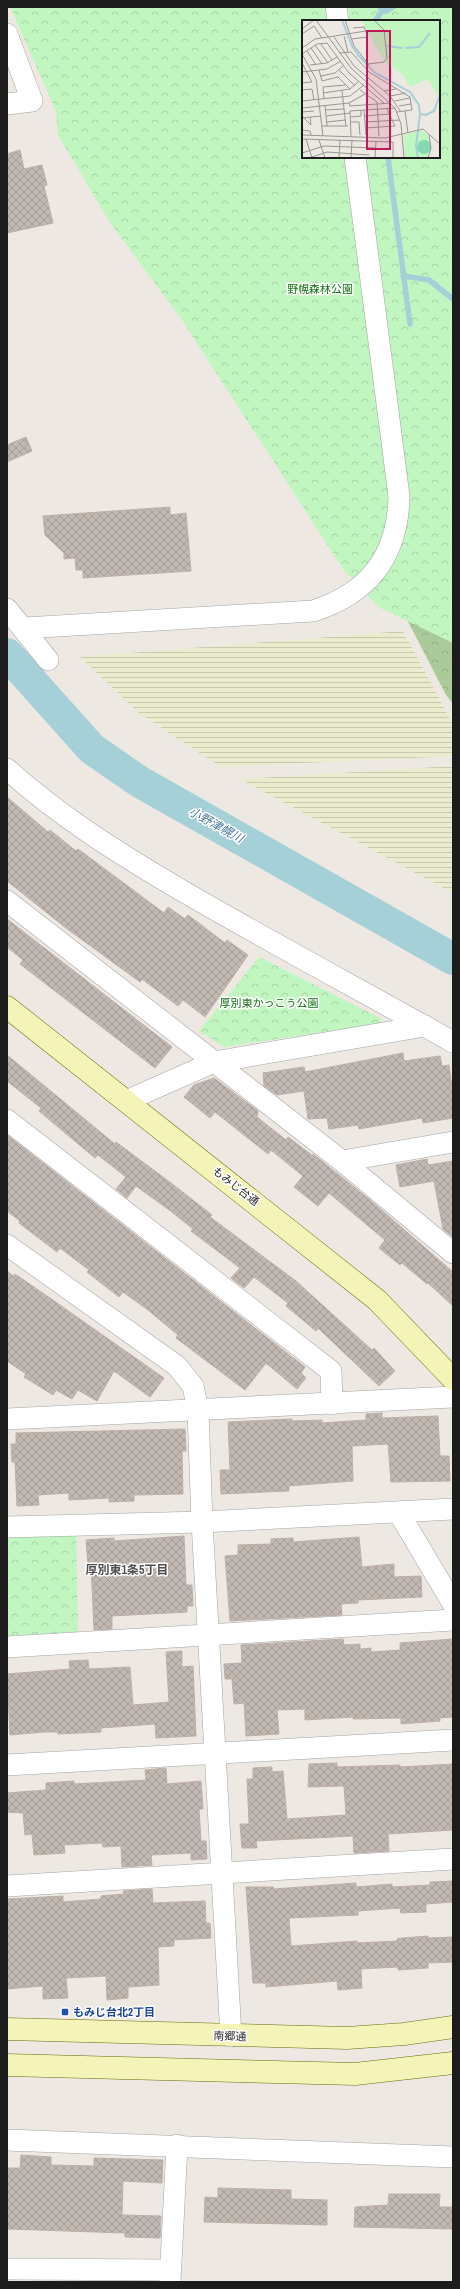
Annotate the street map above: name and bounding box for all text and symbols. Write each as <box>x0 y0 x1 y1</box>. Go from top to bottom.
inset map <box>302 20 440 158</box>
park label: 野幌森林公園 <box>287 282 353 296</box>
water label: 小野津幌川 <box>186 803 248 848</box>
park label: 厚別東かっこう公園 <box>220 996 319 1010</box>
street label: もみじ台通 <box>210 1164 262 1208</box>
district label: 厚別東1条5丁目 <box>86 1562 168 1578</box>
place label: もみじ台北2丁目 <box>73 2005 155 2019</box>
marker: もみじ台北2丁目 <box>60 2007 70 2017</box>
street label: 南郷通 <box>213 2028 247 2044</box>

